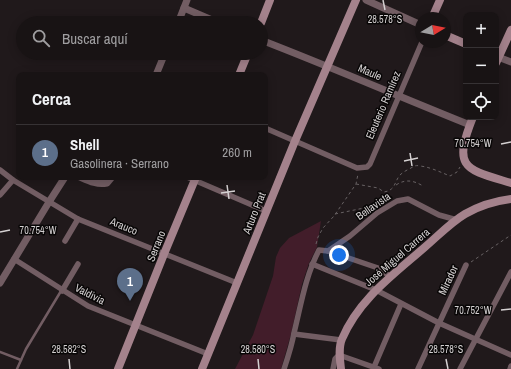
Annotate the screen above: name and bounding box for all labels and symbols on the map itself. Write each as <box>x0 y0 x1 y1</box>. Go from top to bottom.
north arrow <box>415 12 451 48</box>
text: 28.578°S <box>368 13 403 26</box>
street label: Maule <box>356 61 384 83</box>
street label: Eleuterio Ramírez <box>362 68 404 141</box>
text: 70.754°W <box>455 137 492 150</box>
street label: Bellavista <box>353 189 393 223</box>
street label: Arturo Prat <box>239 190 269 237</box>
street label: Arauco <box>107 214 140 238</box>
text: 70.754°W <box>20 224 57 237</box>
street label: José Miguel Carrera <box>362 225 432 289</box>
street label: Serrano <box>143 228 169 264</box>
your location <box>329 245 349 265</box>
street label: Mirador <box>435 263 461 297</box>
pin: 1 <box>117 268 143 301</box>
street label: Valdivia <box>73 281 107 307</box>
text: 70.752°W <box>455 304 492 317</box>
text: 28.582°S <box>52 343 87 356</box>
text: 28.580°S <box>241 343 276 356</box>
text: 28.578°S <box>429 343 464 356</box>

